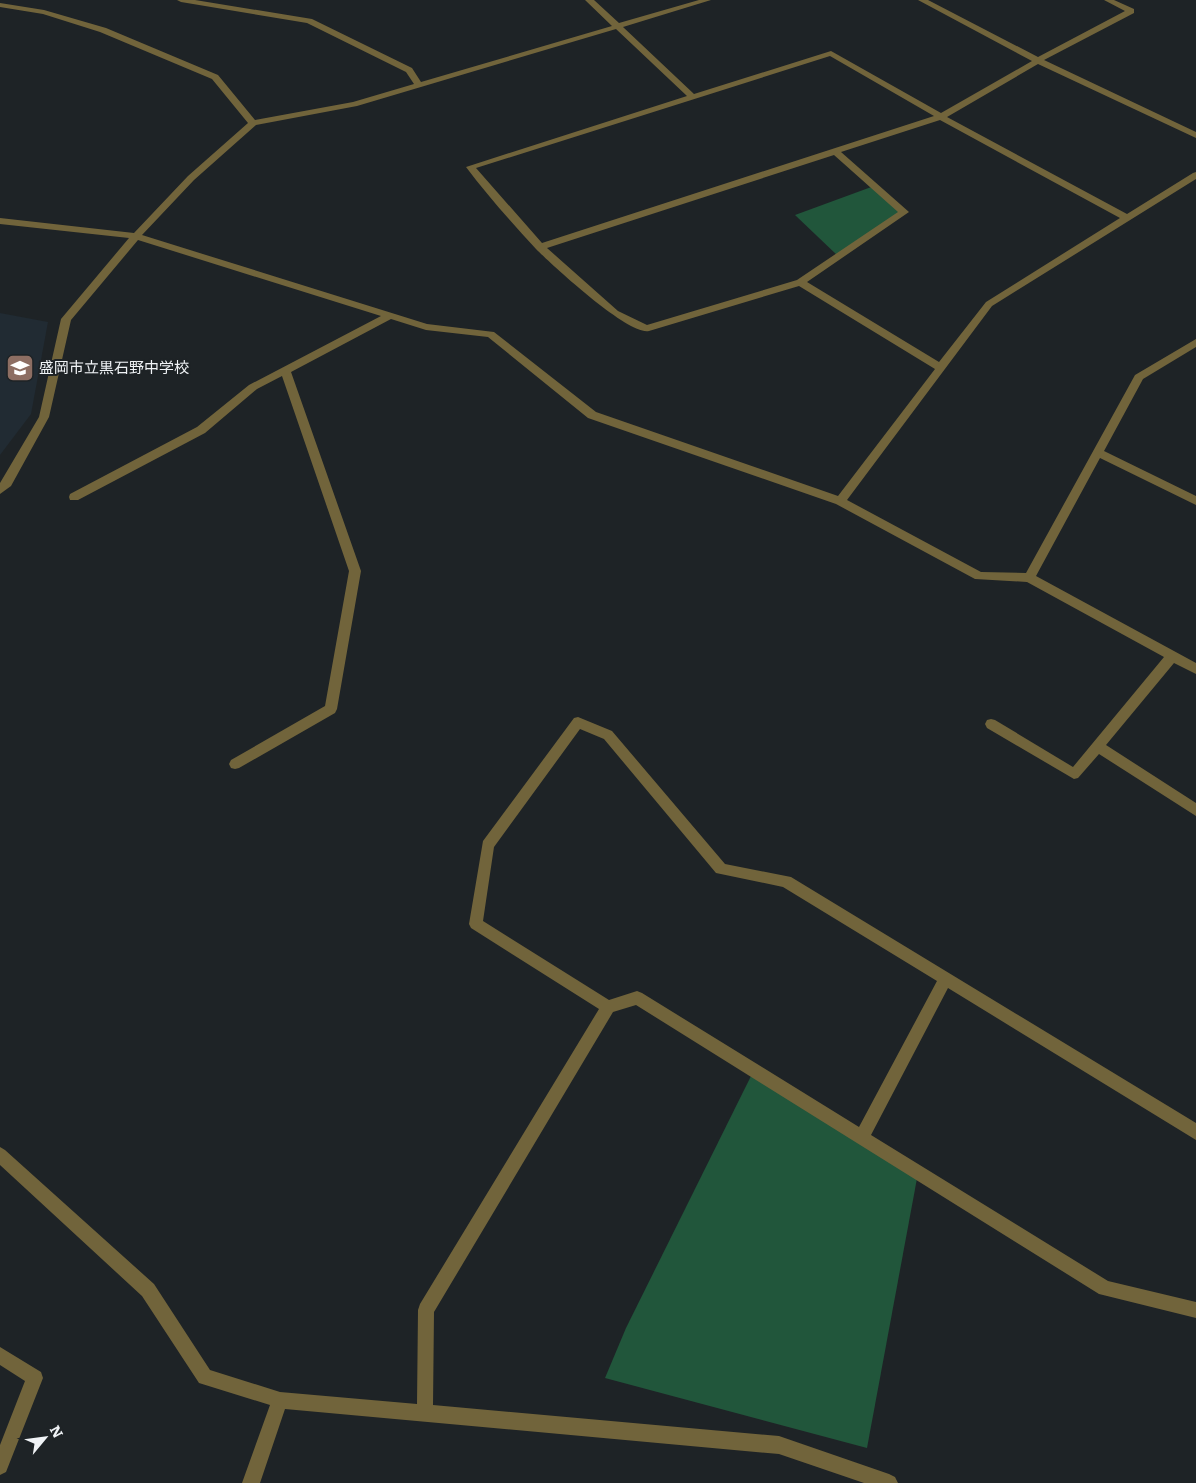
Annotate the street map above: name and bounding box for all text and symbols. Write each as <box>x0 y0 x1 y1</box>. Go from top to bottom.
school or university icon: 盛岡市立黒石野中学校 <box>5 353 35 383</box>
place label: 盛岡市立黒石野中学校 <box>39 355 189 378</box>
north arrow <box>20 1413 70 1463</box>
text: N <box>46 1421 69 1441</box>

